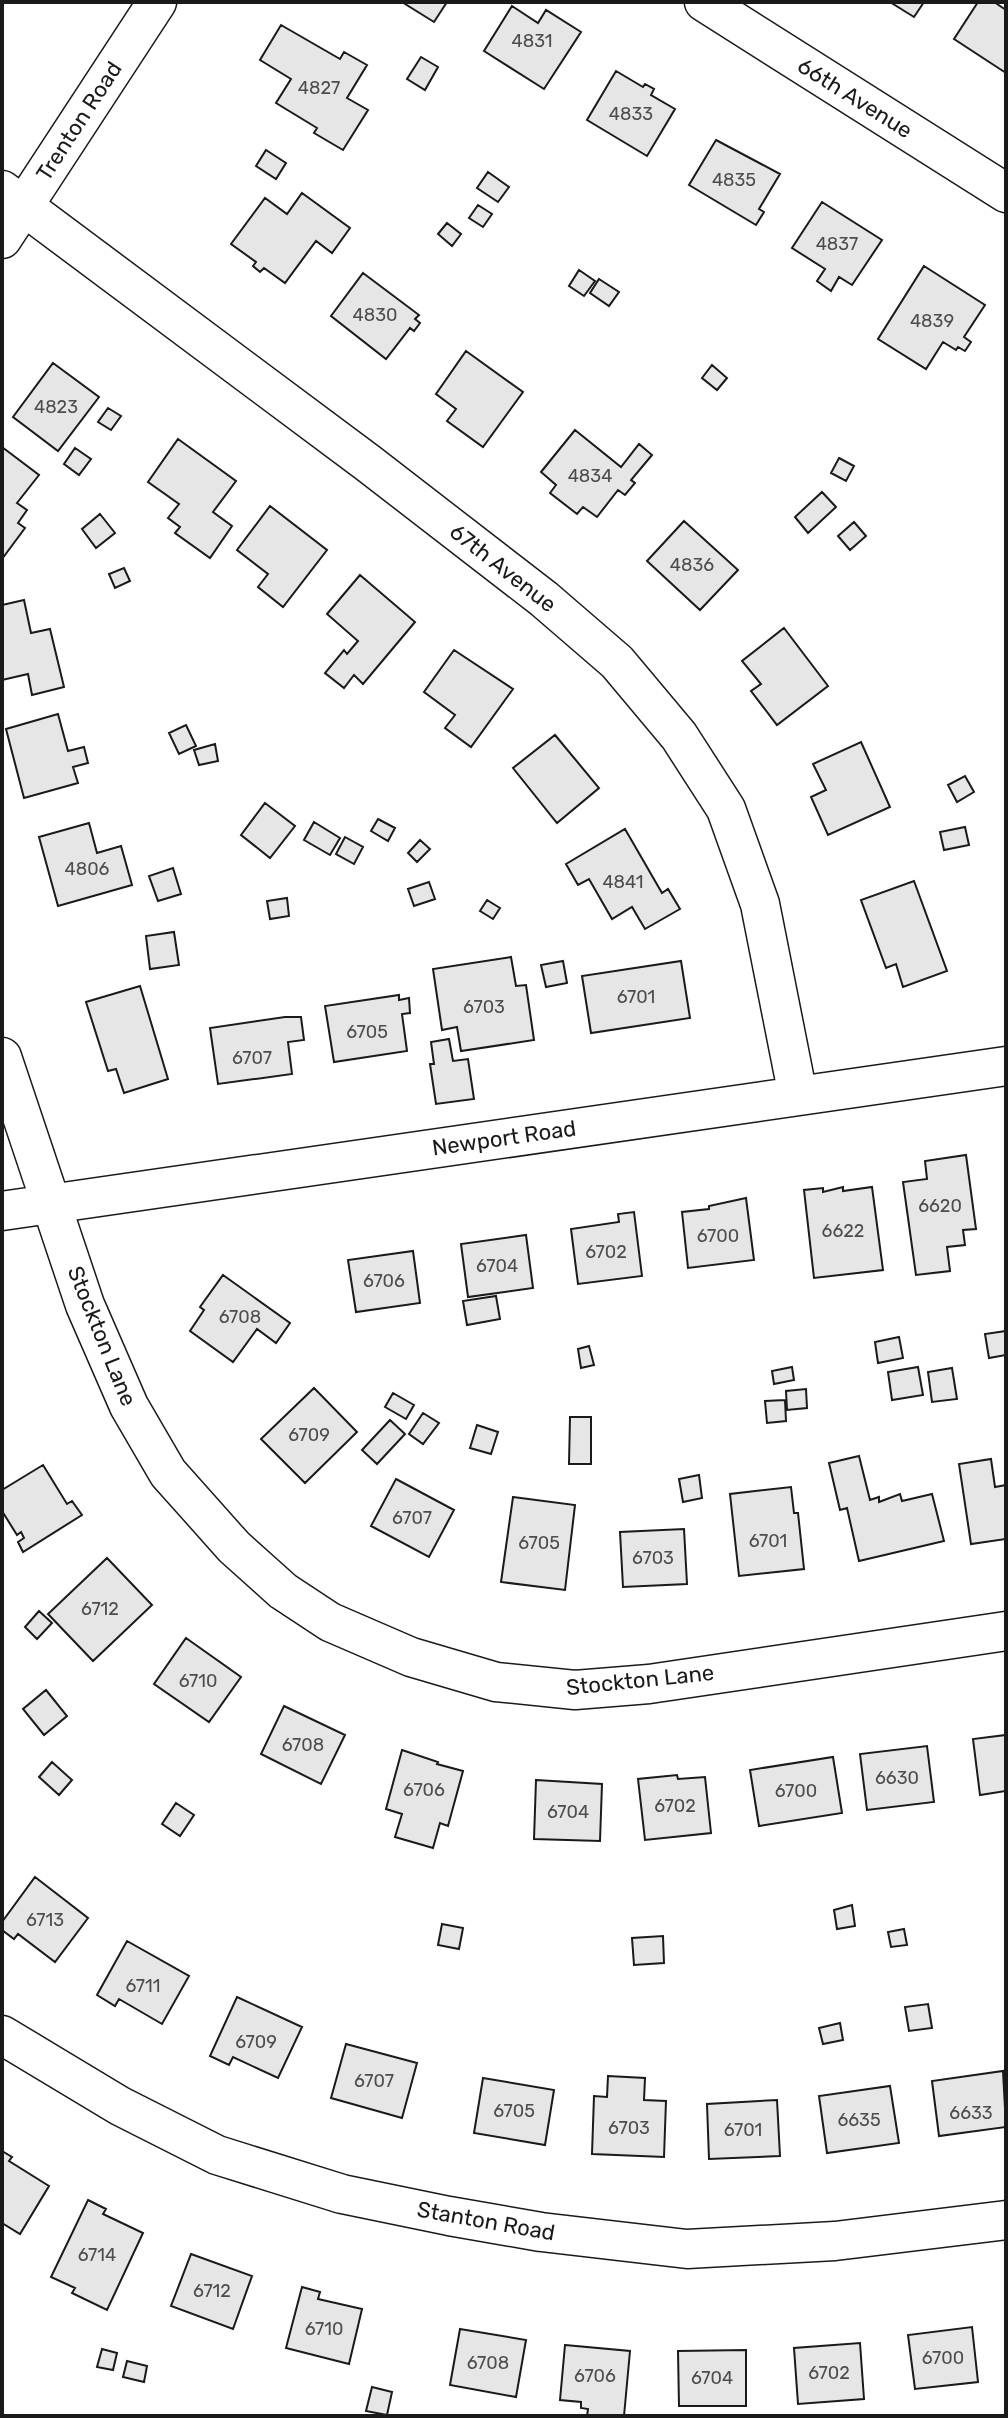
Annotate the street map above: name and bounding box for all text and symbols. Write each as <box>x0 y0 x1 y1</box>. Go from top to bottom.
house number: 4831 <box>512 30 552 52</box>
street label: 66th Avenue <box>793 52 917 144</box>
street label: Trenton Road <box>30 56 128 186</box>
house number: 4827 <box>298 77 340 99</box>
house number: 4833 <box>609 103 653 125</box>
house number: 4835 <box>712 169 756 191</box>
house number: 4837 <box>816 233 858 255</box>
house number: 4830 <box>353 304 397 326</box>
house number: 4839 <box>910 310 954 332</box>
house number: 4823 <box>34 396 78 418</box>
house number: 4834 <box>568 465 612 487</box>
street label: 67th Avenue <box>444 518 562 618</box>
house number: 4836 <box>670 554 714 576</box>
house number: 4806 <box>65 858 110 880</box>
house number: 4841 <box>602 871 644 893</box>
house number: 6701 <box>617 986 655 1008</box>
house number: 6703 <box>463 996 505 1018</box>
house number: 6705 <box>346 1021 388 1043</box>
house number: 6707 <box>232 1047 272 1069</box>
street label: Newport Road <box>430 1115 578 1161</box>
house number: 6620 <box>918 1195 962 1217</box>
house number: 6622 <box>822 1220 864 1242</box>
house number: 6700 <box>697 1225 739 1247</box>
house number: 6702 <box>585 1241 627 1263</box>
house number: 6704 <box>476 1255 518 1277</box>
street label: Stockton Lane <box>62 1262 142 1410</box>
house number: 6706 <box>363 1270 405 1292</box>
house number: 6708 <box>219 1306 261 1328</box>
house number: 6709 <box>288 1424 330 1446</box>
house number: 6707 <box>392 1507 432 1529</box>
house number: 6701 <box>749 1530 787 1552</box>
house number: 6705 <box>518 1532 560 1554</box>
house number: 6703 <box>632 1547 674 1569</box>
house number: 6712 <box>81 1598 119 1620</box>
street label: Stockton Lane <box>565 1659 715 1701</box>
house number: 6710 <box>179 1670 217 1692</box>
house number: 6708 <box>282 1734 324 1756</box>
house number: 6630 <box>875 1767 919 1789</box>
house number: 6706 <box>403 1779 445 1801</box>
house number: 6700 <box>775 1780 817 1802</box>
house number: 6702 <box>654 1795 696 1817</box>
house number: 6704 <box>547 1801 589 1823</box>
house number: 6713 <box>26 1909 64 1931</box>
house number: 6711 <box>126 1975 160 1997</box>
house number: 6709 <box>235 2031 277 2053</box>
house number: 6707 <box>354 2070 394 2092</box>
house number: 6705 <box>493 2100 535 2122</box>
house number: 6633 <box>949 2102 993 2124</box>
house number: 6635 <box>837 2109 881 2131</box>
house number: 6703 <box>608 2117 650 2139</box>
house number: 6701 <box>724 2119 762 2141</box>
street label: Stanton Road <box>415 2196 557 2246</box>
house number: 6714 <box>78 2244 116 2266</box>
house number: 6712 <box>193 2280 231 2302</box>
house number: 6710 <box>305 2318 343 2340</box>
house number: 6700 <box>922 2347 964 2369</box>
house number: 6708 <box>467 2352 509 2374</box>
house number: 6702 <box>808 2362 850 2384</box>
house number: 6706 <box>574 2365 616 2387</box>
house number: 6704 <box>691 2367 733 2389</box>

